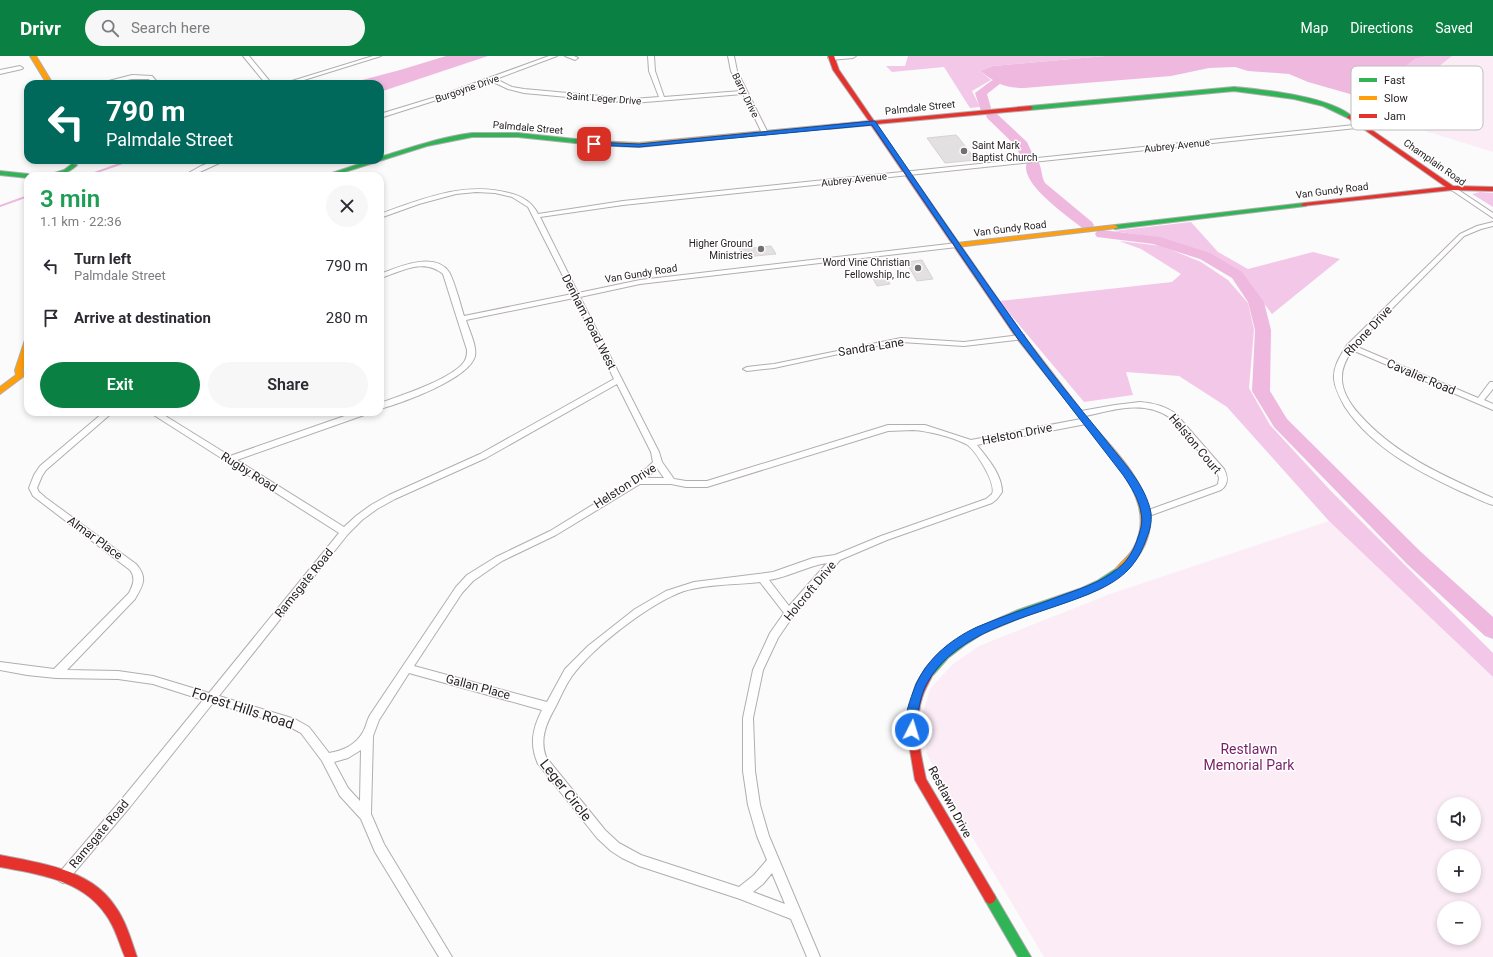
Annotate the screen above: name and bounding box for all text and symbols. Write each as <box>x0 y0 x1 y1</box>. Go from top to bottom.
search box <box>85 10 365 46</box>
text: Drivr <box>20 17 61 40</box>
icon: search <box>99 17 121 39</box>
text: Search here <box>131 19 210 37</box>
text: Map <box>1301 20 1328 36</box>
text: Directions <box>1350 20 1413 36</box>
text: Saved <box>1435 20 1473 36</box>
legend <box>1351 66 1483 130</box>
street label: Barry Drive <box>730 71 761 119</box>
street label: Burgoyne Drive <box>434 72 501 105</box>
text: Fast <box>1384 74 1406 87</box>
street label: Saint Leger Drive <box>566 90 642 107</box>
text: Slow <box>1384 92 1408 105</box>
text: 790 m <box>106 95 185 128</box>
icon: left <box>40 96 92 148</box>
street label: Palmdale Street <box>884 98 956 117</box>
text: Jam <box>1384 110 1406 123</box>
street label: Palmdale Street <box>492 119 564 136</box>
pin <box>577 127 611 161</box>
text: Palmdale Street <box>106 129 233 150</box>
icon: arrive <box>583 133 605 155</box>
street label: Aubrey Avenue <box>1144 137 1210 154</box>
street label: Champlain Road <box>1402 137 1468 188</box>
place label: Saint Mark Baptist Church <box>972 140 1037 163</box>
marker: Saint Mark Baptist Church <box>959 146 969 156</box>
street label: Aubrey Avenue <box>821 171 887 188</box>
street label: Van Gundy Road <box>1295 181 1369 200</box>
text: 3 min <box>40 185 100 213</box>
button: close <box>326 185 368 227</box>
text: 1.1 km · 22:36 <box>40 214 121 229</box>
street label: Van Gundy Road <box>973 219 1047 238</box>
place label: Higher Ground Ministries <box>689 238 753 261</box>
marker: Higher Ground Ministries <box>756 244 766 254</box>
text: Turn left <box>74 250 131 268</box>
icon: left <box>40 255 62 277</box>
text: 790 m <box>326 257 368 275</box>
place label: Word Vine Christian Fellowship, Inc <box>822 257 910 280</box>
street label: Van Gundy Road <box>604 262 678 285</box>
marker: Word Vine Christian Fellowship, Inc <box>913 263 923 273</box>
text: Palmdale Street <box>74 268 166 283</box>
street label: Denham Road West <box>559 272 619 372</box>
street label: Rhone Drive <box>1341 303 1395 359</box>
icon: arrive <box>40 307 62 329</box>
text: Arrive at destination <box>74 309 211 327</box>
text: 280 m <box>326 309 368 327</box>
street label: Sandra Lane <box>837 335 905 359</box>
street label: Cavalier Road <box>1385 356 1457 398</box>
button: Exit <box>40 362 200 408</box>
button: Share <box>208 362 368 408</box>
street label: Helston Court <box>1166 411 1224 477</box>
street label: Helston Drive <box>981 420 1053 448</box>
street label: Rugby Road <box>218 449 280 495</box>
street label: Helston Drive <box>591 461 659 511</box>
street label: Almar Place <box>65 513 125 563</box>
street label: Ramsgate Road <box>272 546 336 620</box>
street label: Holcroft Drive <box>781 558 839 624</box>
street label: Gallan Place <box>444 672 512 702</box>
street label: Forest Hills Road <box>190 684 296 732</box>
position arrow <box>891 709 933 751</box>
park label: Restlawn Memorial Park <box>1204 741 1295 773</box>
street label: Leger Circle <box>537 756 595 824</box>
street label: Restlawn Drive <box>925 764 975 840</box>
street label: Ramsgate Road <box>66 797 132 871</box>
map controls <box>1437 797 1481 945</box>
button: sound <box>1437 797 1481 841</box>
button: + <box>1437 849 1481 893</box>
button: − <box>1437 901 1481 945</box>

